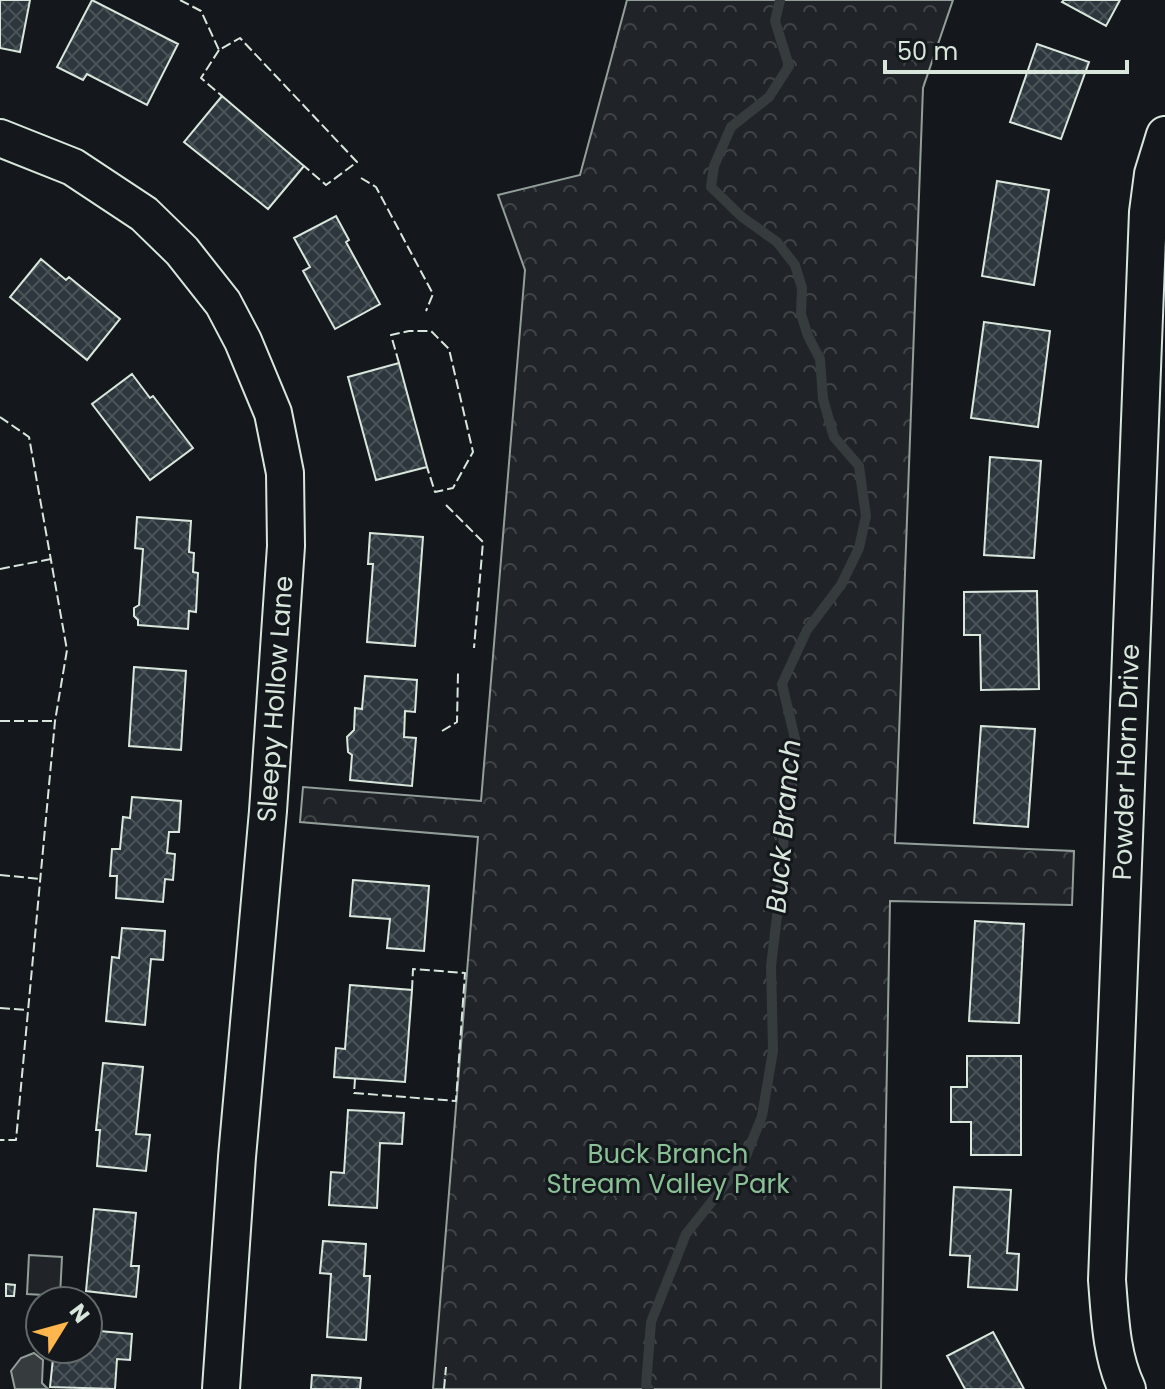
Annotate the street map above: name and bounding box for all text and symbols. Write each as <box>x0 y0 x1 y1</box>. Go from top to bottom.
scale bar <box>885 24 1127 74</box>
text: 50 m <box>897 35 958 68</box>
street label: Sleepy Hollow Lane <box>248 575 302 823</box>
street label: Powder Horn Drive <box>1104 643 1148 881</box>
water label: Buck Branch <box>756 738 811 915</box>
park label: Buck Branch Stream Valley Park <box>546 1136 790 1202</box>
north arrow <box>24 1285 104 1365</box>
text: N <box>62 1297 97 1329</box>

